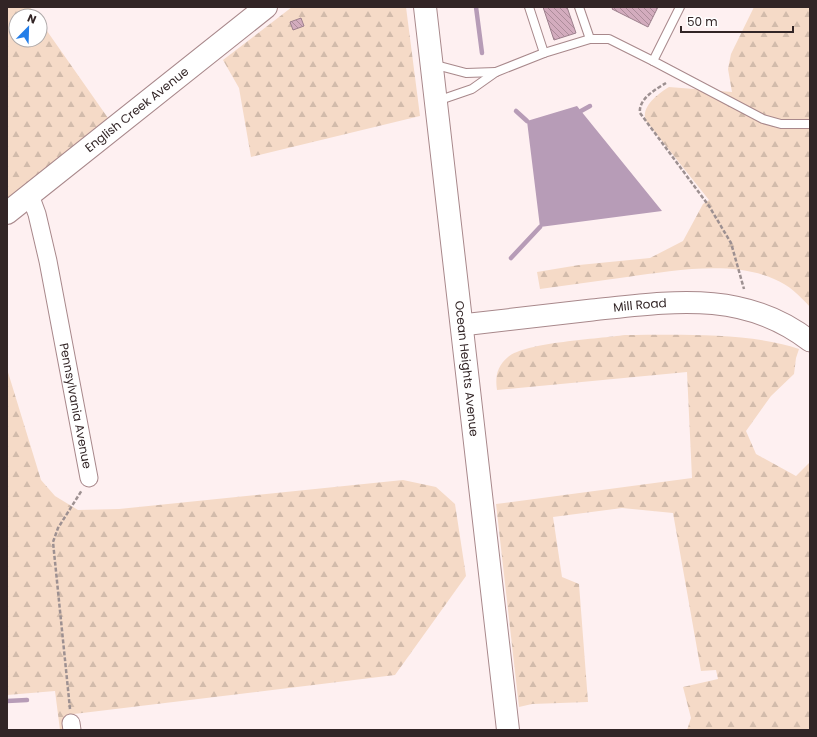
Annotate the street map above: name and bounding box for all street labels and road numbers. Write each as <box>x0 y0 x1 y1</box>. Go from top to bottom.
street label: English Creek Avenue <box>81 63 192 156</box>
street label: Mill Road <box>612 294 667 316</box>
street label: Ocean Heights Avenue <box>451 300 483 437</box>
street label: Pennsylvania Avenue <box>56 341 96 470</box>

